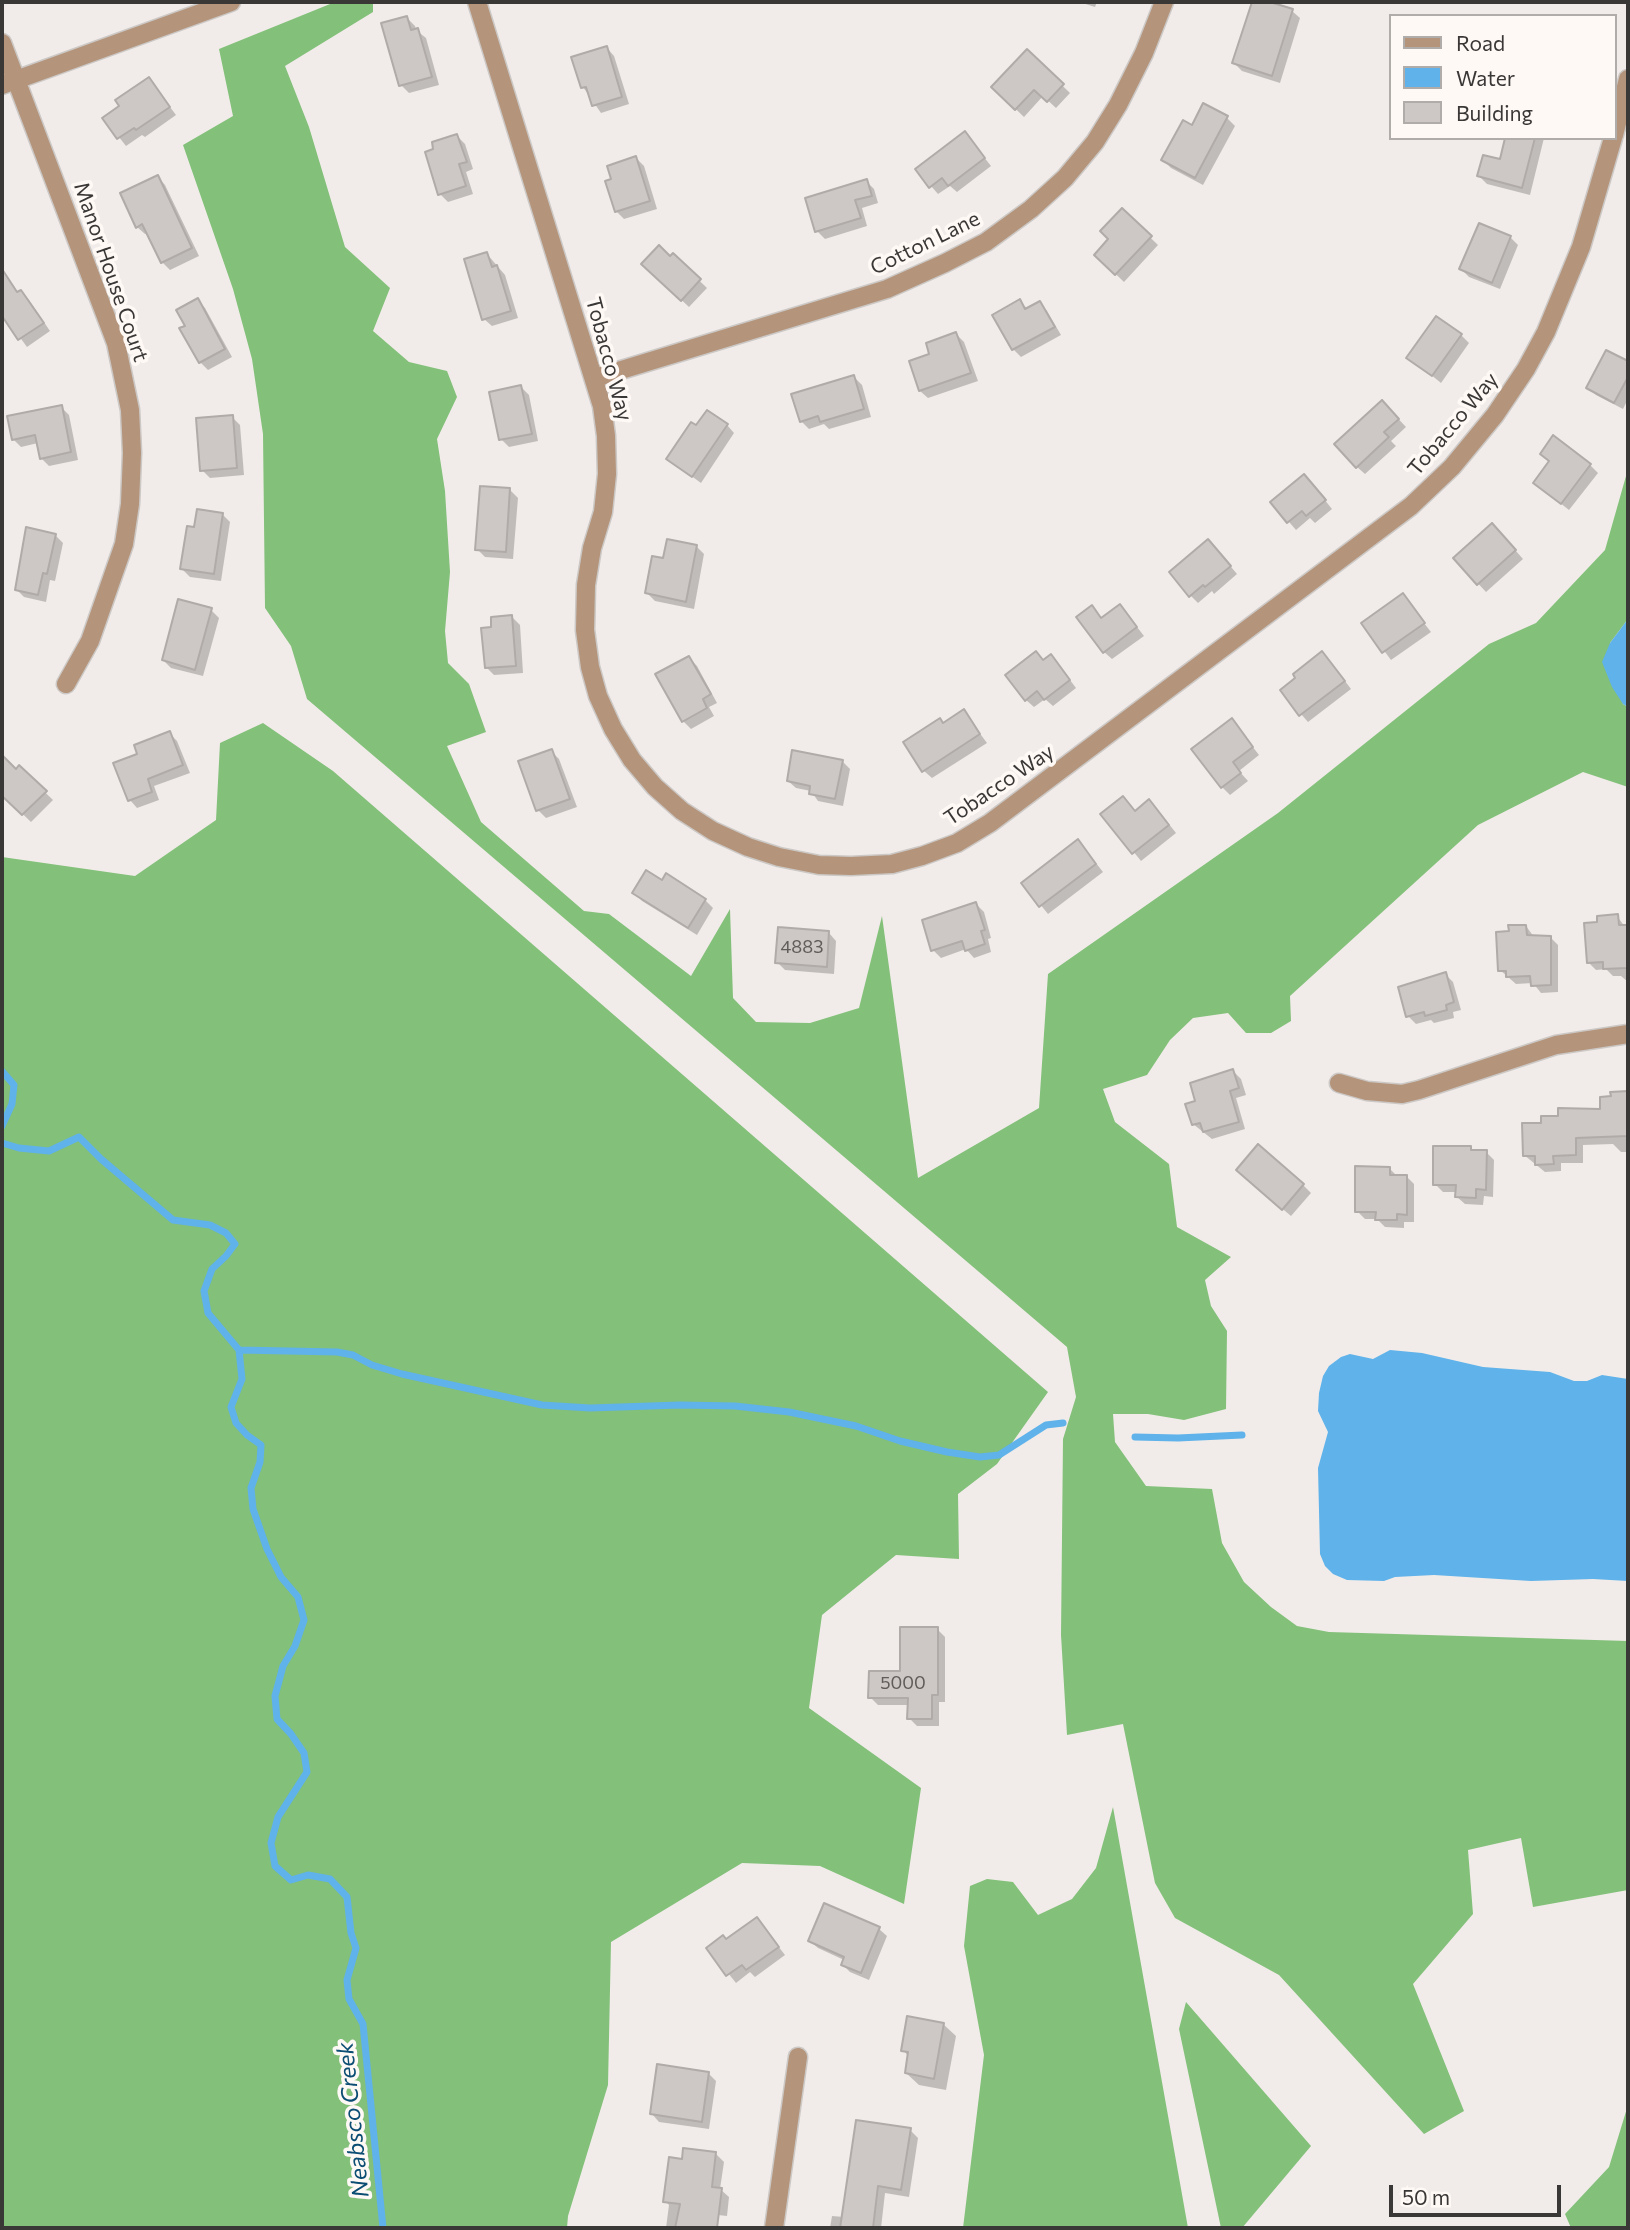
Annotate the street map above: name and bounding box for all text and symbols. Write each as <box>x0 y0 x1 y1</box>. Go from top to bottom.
legend <box>1388 14 1616 140</box>
text: Road <box>1456 30 1505 55</box>
text: Water <box>1456 65 1515 90</box>
text: Building <box>1456 100 1533 125</box>
street label: Manor House Court <box>68 179 154 365</box>
street label: Cotton Lane <box>866 206 984 280</box>
street label: Tobacco Way <box>580 294 638 424</box>
street label: Tobacco Way <box>1403 367 1503 481</box>
street label: Tobacco Way <box>939 739 1059 831</box>
house number: 4883 <box>781 936 823 958</box>
house number: 5000 <box>880 1672 926 1694</box>
water label: Neabsco Creek <box>331 2041 375 2199</box>
scale bar <box>1392 2170 1564 2214</box>
text: 50 m <box>1402 2184 1450 2209</box>

